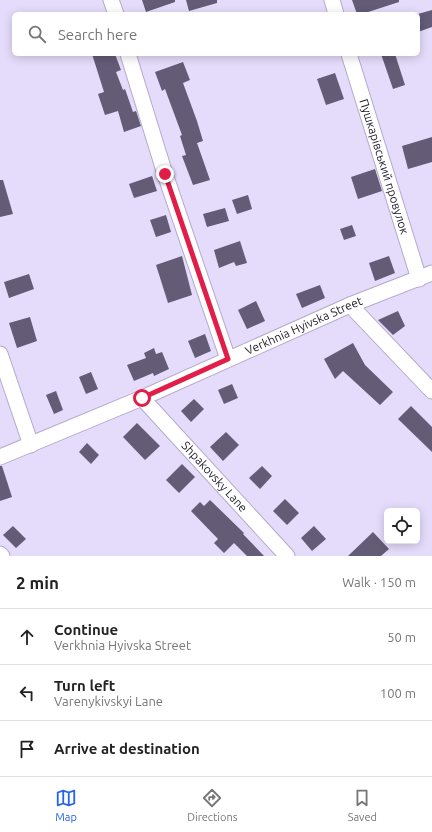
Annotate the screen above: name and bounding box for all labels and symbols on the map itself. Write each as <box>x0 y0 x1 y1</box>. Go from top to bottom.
street label: Пушкарівський провулок <box>357 97 412 236</box>
route end <box>156 165 174 183</box>
street label: Verkhnia Hyivska Street <box>243 294 364 357</box>
route start <box>133 389 151 407</box>
street label: Shpakovsky Lane <box>179 439 250 514</box>

